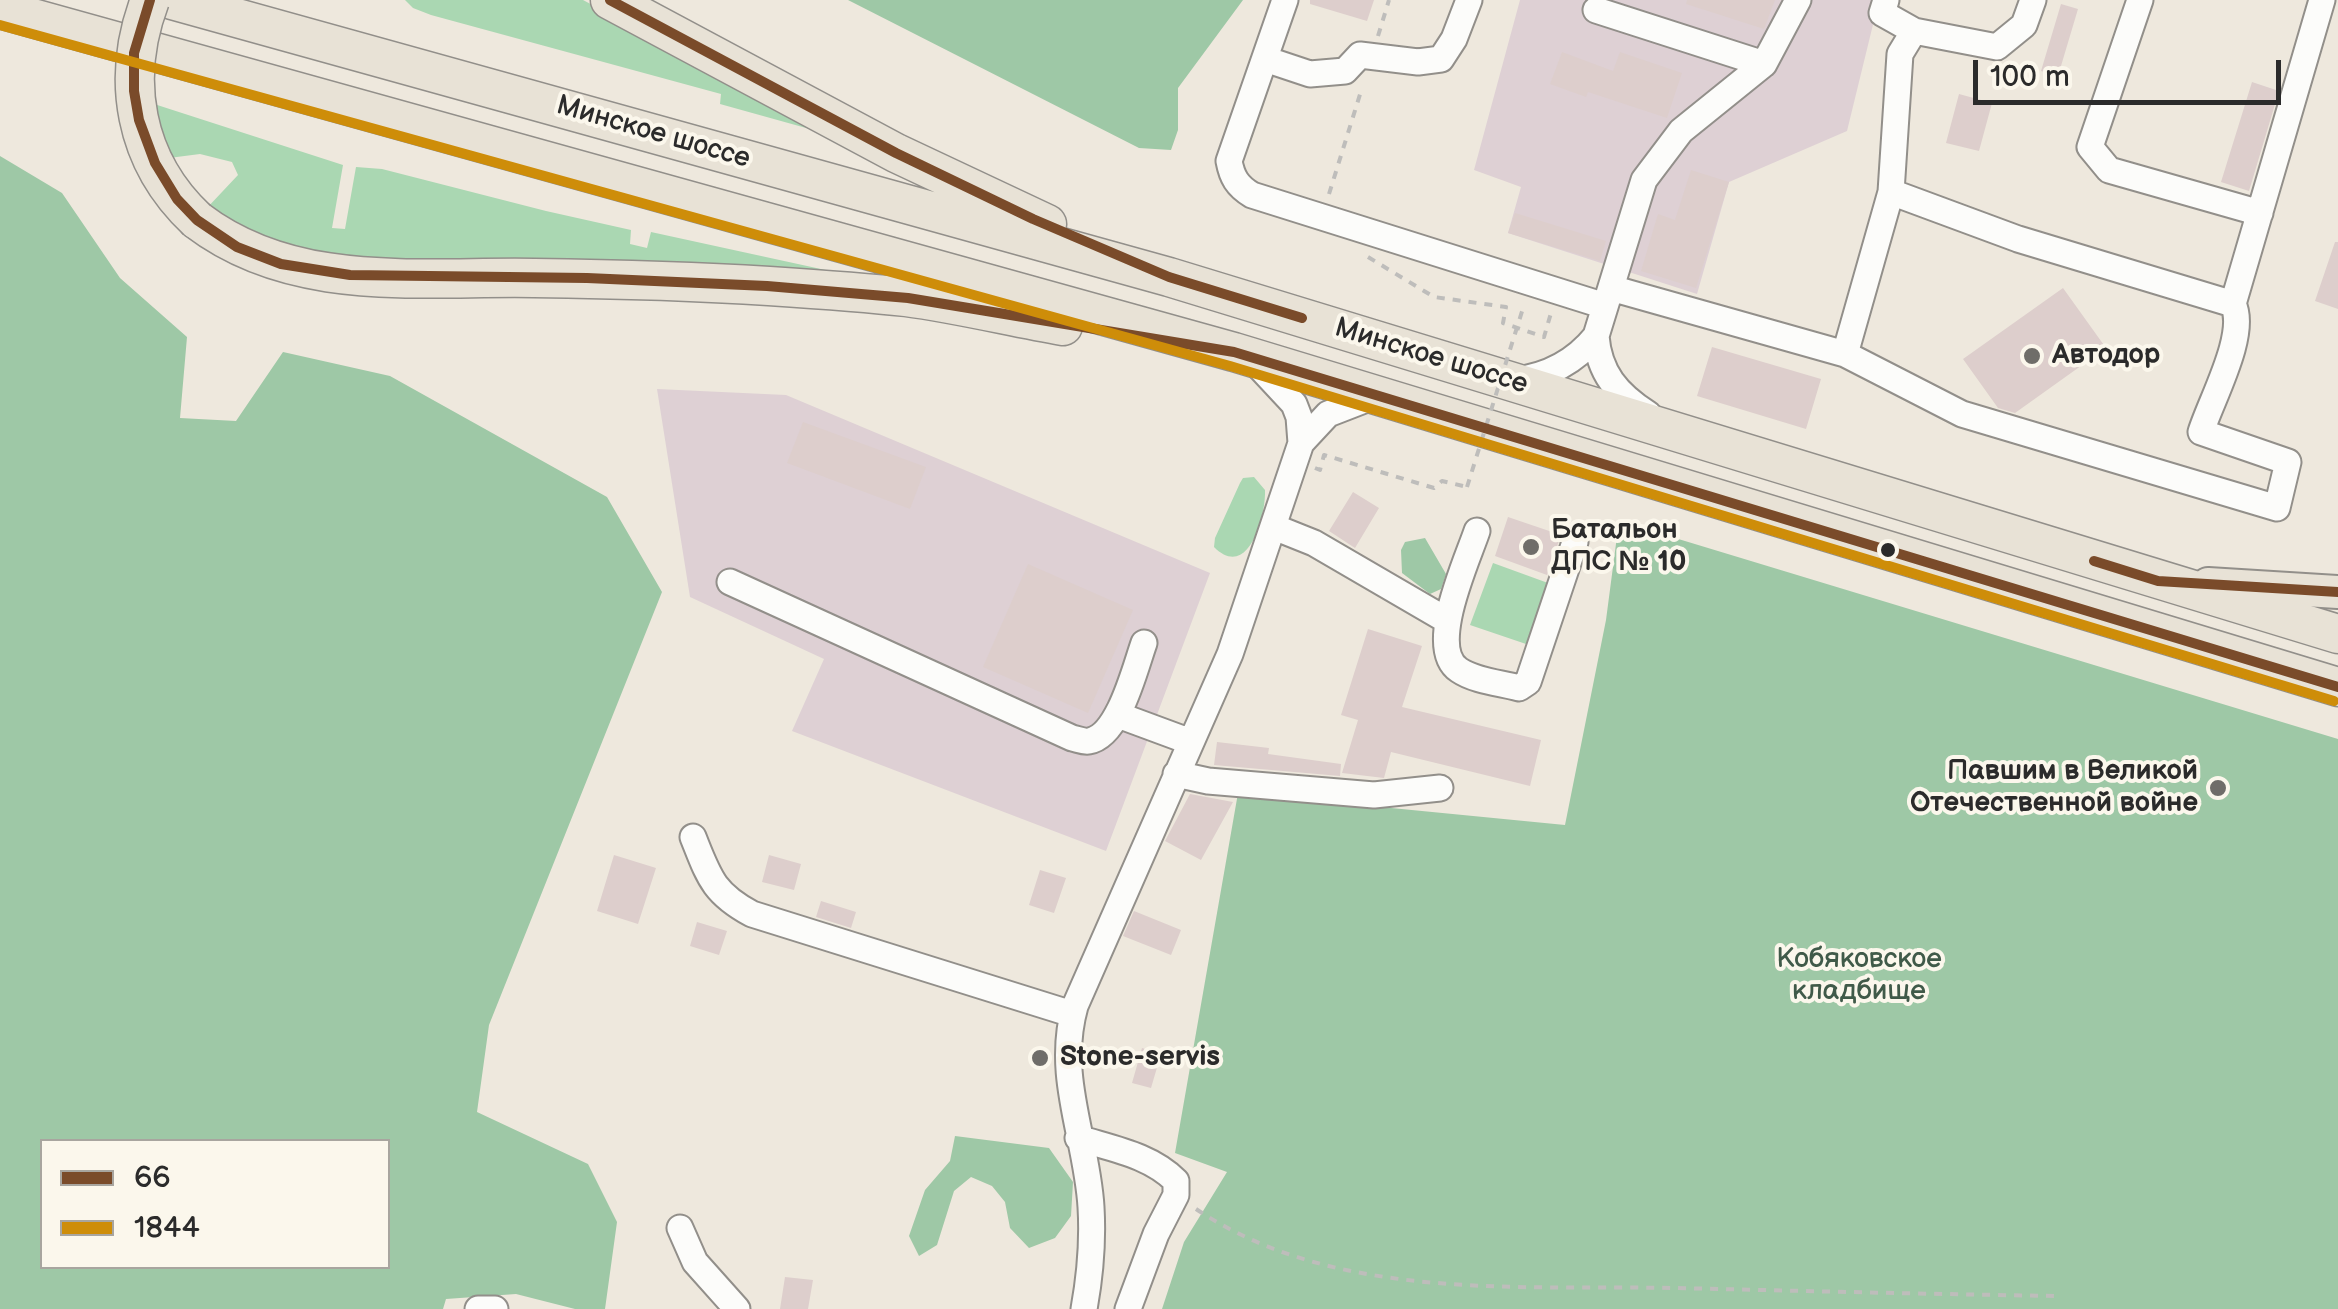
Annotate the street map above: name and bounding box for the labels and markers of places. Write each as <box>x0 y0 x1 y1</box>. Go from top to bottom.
place label: Автодор <box>2052 339 2160 373</box>
marker: Автодор <box>2021 345 2043 367</box>
place label: Батальон ДПС № 10 <box>1551 514 1687 580</box>
marker: Батальон ДПС № 10 <box>1520 536 1542 558</box>
unlabelled marker <box>1878 540 1898 560</box>
place label: Павшим в Великой Отечественной войне <box>1910 755 2198 821</box>
marker: Павшим в Великой Отечественной войне <box>2207 777 2229 799</box>
place label: Stone-servis <box>1060 1041 1220 1075</box>
marker: Stone-servis <box>1029 1047 1051 1069</box>

